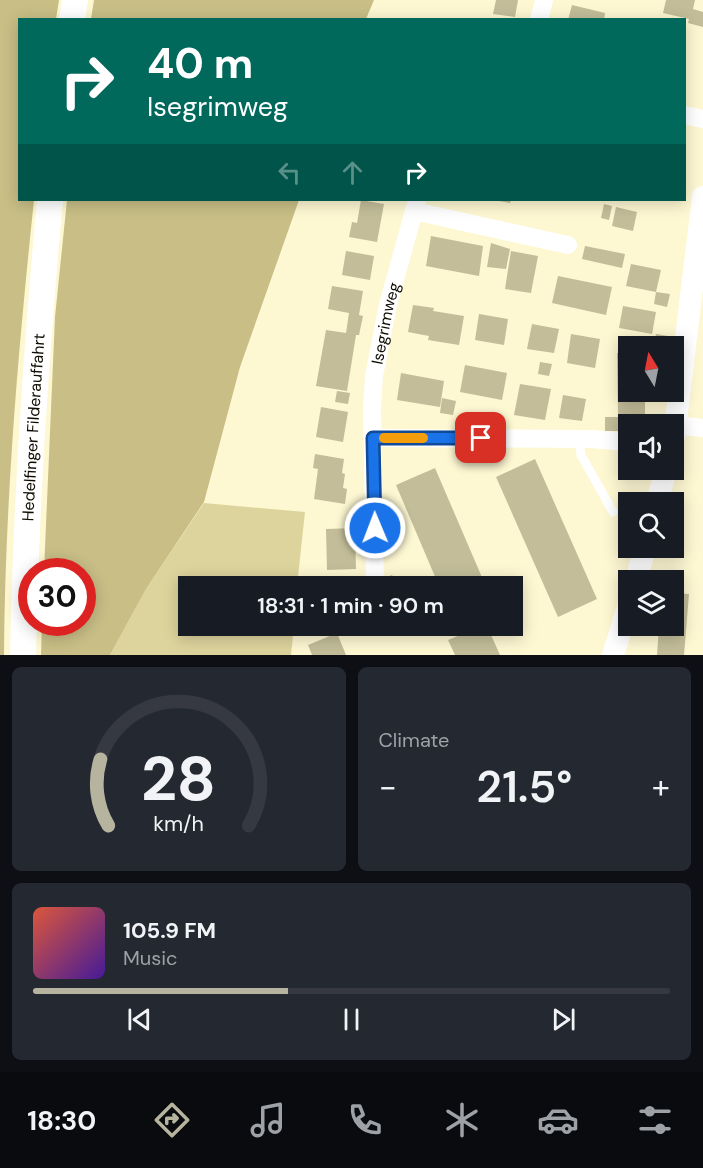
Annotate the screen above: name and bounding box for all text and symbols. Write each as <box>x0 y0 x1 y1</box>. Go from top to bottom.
text: 40 m <box>147 36 253 91</box>
icon: right <box>48 42 126 120</box>
text: Isegrimweg <box>147 89 288 124</box>
icon: left <box>273 156 306 189</box>
icon: ahead <box>336 156 369 189</box>
icon: right <box>399 156 432 189</box>
street label: Isegrimweg <box>367 280 405 366</box>
street label: Hedelfinger Filderauffahrt <box>17 332 50 522</box>
north arrow <box>618 336 684 402</box>
map controls <box>618 336 684 636</box>
pin <box>455 412 506 463</box>
button: sound <box>618 414 684 480</box>
icon: arrive <box>464 421 497 454</box>
button: search <box>618 492 684 558</box>
position arrow <box>343 496 407 560</box>
speed limit sign: 30 <box>18 558 96 636</box>
button: layers <box>618 570 684 636</box>
text: 18:31 · 1 min · 90 m <box>257 591 444 620</box>
text: Climate <box>379 727 449 753</box>
text: 28 <box>141 738 216 819</box>
text: 21.5° <box>476 757 572 816</box>
text: − <box>379 765 397 808</box>
text: + <box>652 765 670 808</box>
text: km/h <box>153 810 204 838</box>
text: 105.9 FM <box>123 916 216 945</box>
text: Music <box>123 945 178 971</box>
icon: previous <box>123 1003 156 1036</box>
icon: pause <box>335 1003 368 1036</box>
icon: next <box>547 1003 580 1036</box>
icon: directions <box>151 1099 193 1141</box>
icon: music <box>247 1099 289 1141</box>
icon: phone <box>344 1099 386 1141</box>
icon: climate <box>441 1099 483 1141</box>
icon: car <box>537 1099 579 1141</box>
icon: filters <box>634 1099 676 1141</box>
text: 18:30 <box>27 1103 96 1138</box>

